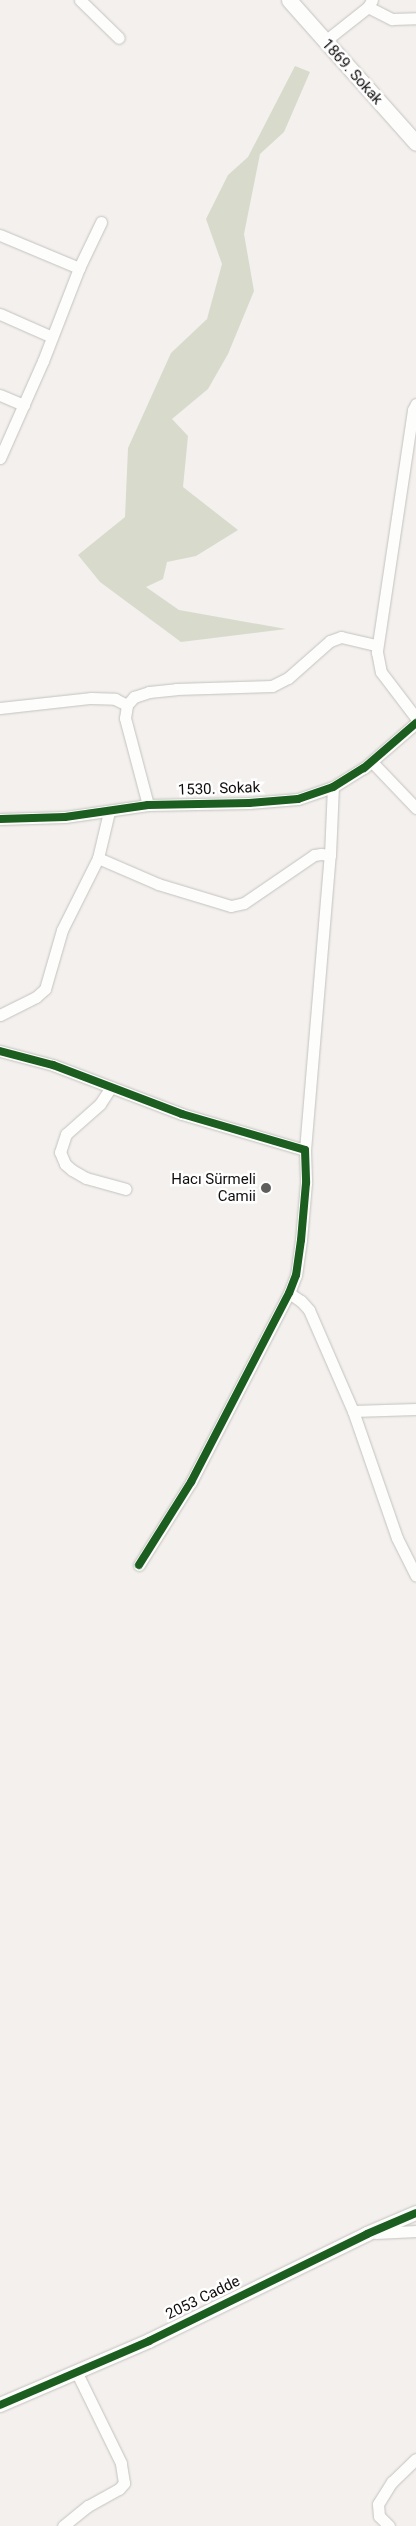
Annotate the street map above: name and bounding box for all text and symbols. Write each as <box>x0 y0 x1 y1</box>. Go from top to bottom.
street label: 1869. Sokak <box>318 35 386 109</box>
street label: 1530. Sokak <box>178 779 260 799</box>
place label: Hacı Sürmeli Camii <box>171 1170 256 1205</box>
marker: Hacı Sürmeli Camii <box>260 1182 272 1194</box>
street label: 2053 Cadde <box>163 2272 243 2324</box>

